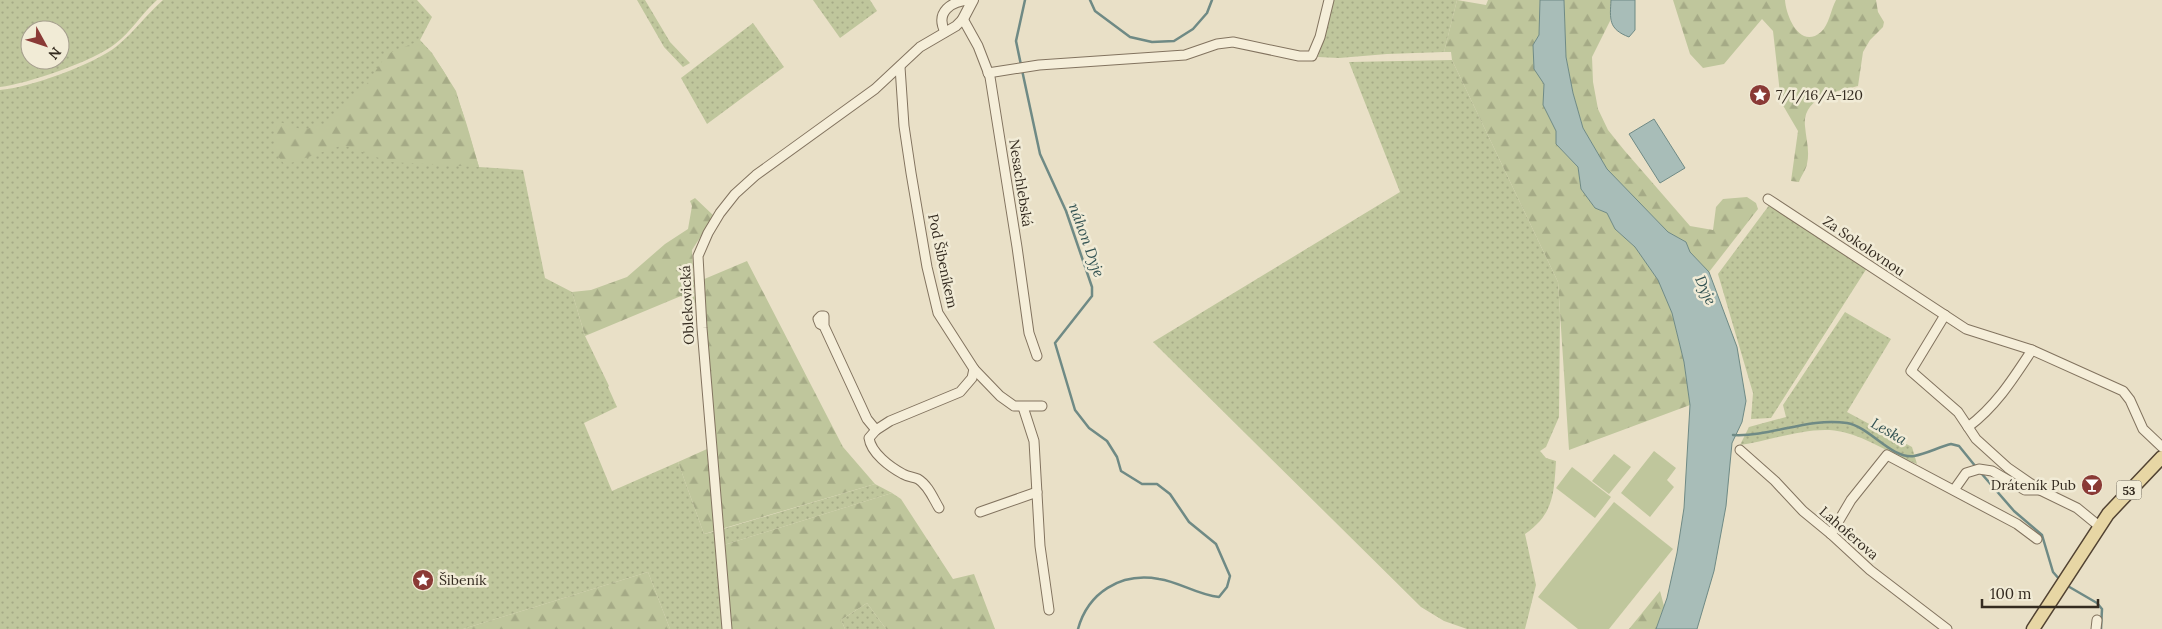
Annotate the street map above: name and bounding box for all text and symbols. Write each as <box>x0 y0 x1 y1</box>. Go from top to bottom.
north arrow <box>20 20 70 70</box>
text: N <box>44 43 65 63</box>
place icon: 7/I/16/A-120 <box>1748 83 1772 107</box>
place label: 7/I/16/A-120 <box>1776 86 1863 104</box>
street label: Nesachlebská <box>1005 138 1037 228</box>
water label: náhon Dyje <box>1065 200 1109 280</box>
street label: Pod Šibeníkem <box>924 212 962 310</box>
street label: Za Sokolovnou <box>1819 212 1909 280</box>
street label: Oblekovická <box>676 265 698 345</box>
water label: Dyje <box>1691 272 1721 308</box>
water label: Leska <box>1868 413 1911 449</box>
bar icon: Dráteník Pub <box>2080 473 2104 497</box>
place label: Dráteník Pub <box>1991 476 2076 494</box>
road number: 53 <box>2116 480 2142 500</box>
street label: Lahoferova <box>1816 502 1882 564</box>
place icon: Šibeník <box>411 568 435 592</box>
place label: Šibeník <box>439 571 487 589</box>
scale bar <box>1982 576 2098 608</box>
text: 100 m <box>1990 584 2031 603</box>

